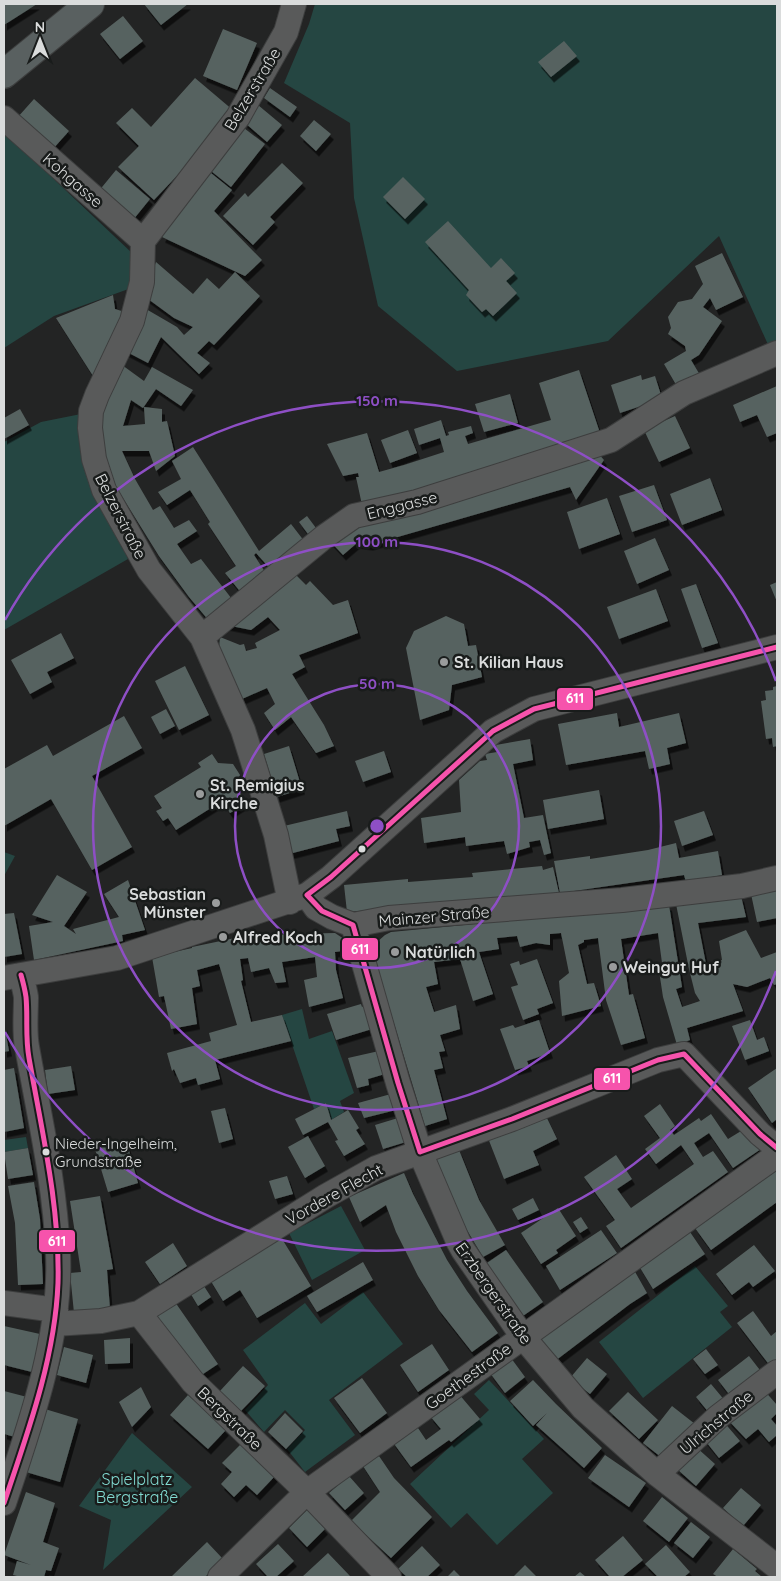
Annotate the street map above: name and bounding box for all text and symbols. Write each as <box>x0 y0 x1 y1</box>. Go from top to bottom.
north arrow <box>15 15 65 65</box>
text: N <box>35 18 45 36</box>
street label: Belzerstraße <box>219 44 285 134</box>
street label: Kohgasse <box>39 149 107 211</box>
text: 150 m <box>356 391 398 410</box>
street label: Belzerstraße <box>91 470 151 562</box>
street label: Enggasse <box>365 487 439 523</box>
text: 100 m <box>356 532 398 551</box>
place label: St. Kilian Haus <box>454 652 564 672</box>
marker: St. Kilian Haus <box>438 656 450 668</box>
text: 50 m <box>359 674 395 693</box>
line badge: 611 <box>556 687 594 711</box>
text: 611 <box>566 689 584 707</box>
place label: St. Remigius Kirche <box>210 775 305 813</box>
marker: St. Remigius Kirche <box>194 788 206 800</box>
centre of rings <box>368 817 386 835</box>
unlabelled marker <box>357 844 367 854</box>
place label: Sebastian Münster <box>129 884 206 922</box>
marker: Sebastian Münster <box>210 897 222 909</box>
street label: Mainzer Straße <box>378 901 490 931</box>
place label: Alfred Koch <box>233 927 323 947</box>
marker: Alfred Koch <box>217 931 229 943</box>
line badge: 611 <box>341 937 379 961</box>
text: 611 <box>351 940 369 958</box>
place label: Natürlich <box>405 942 475 962</box>
marker: Natürlich <box>389 946 401 958</box>
place label: Weingut Huf <box>623 957 719 977</box>
marker: Weingut Huf <box>607 961 619 973</box>
line badge: 611 <box>593 1067 631 1091</box>
text: 611 <box>603 1069 621 1087</box>
place label: Nieder-Ingelheim, Grundstraße <box>55 1134 177 1171</box>
marker: Nieder-Ingelheim, Grundstraße <box>41 1147 51 1157</box>
street label: Vordere Flecht <box>282 1159 386 1229</box>
line badge: 611 <box>38 1229 76 1253</box>
text: 611 <box>48 1232 66 1250</box>
street label: Erzbergerstraße <box>451 1238 537 1348</box>
street label: Goethestraße <box>421 1338 515 1414</box>
street label: Bergstraße <box>193 1382 267 1454</box>
street label: Ulrichstraße <box>675 1386 757 1458</box>
park label: Spielplatz Bergstraße <box>96 1469 178 1507</box>

